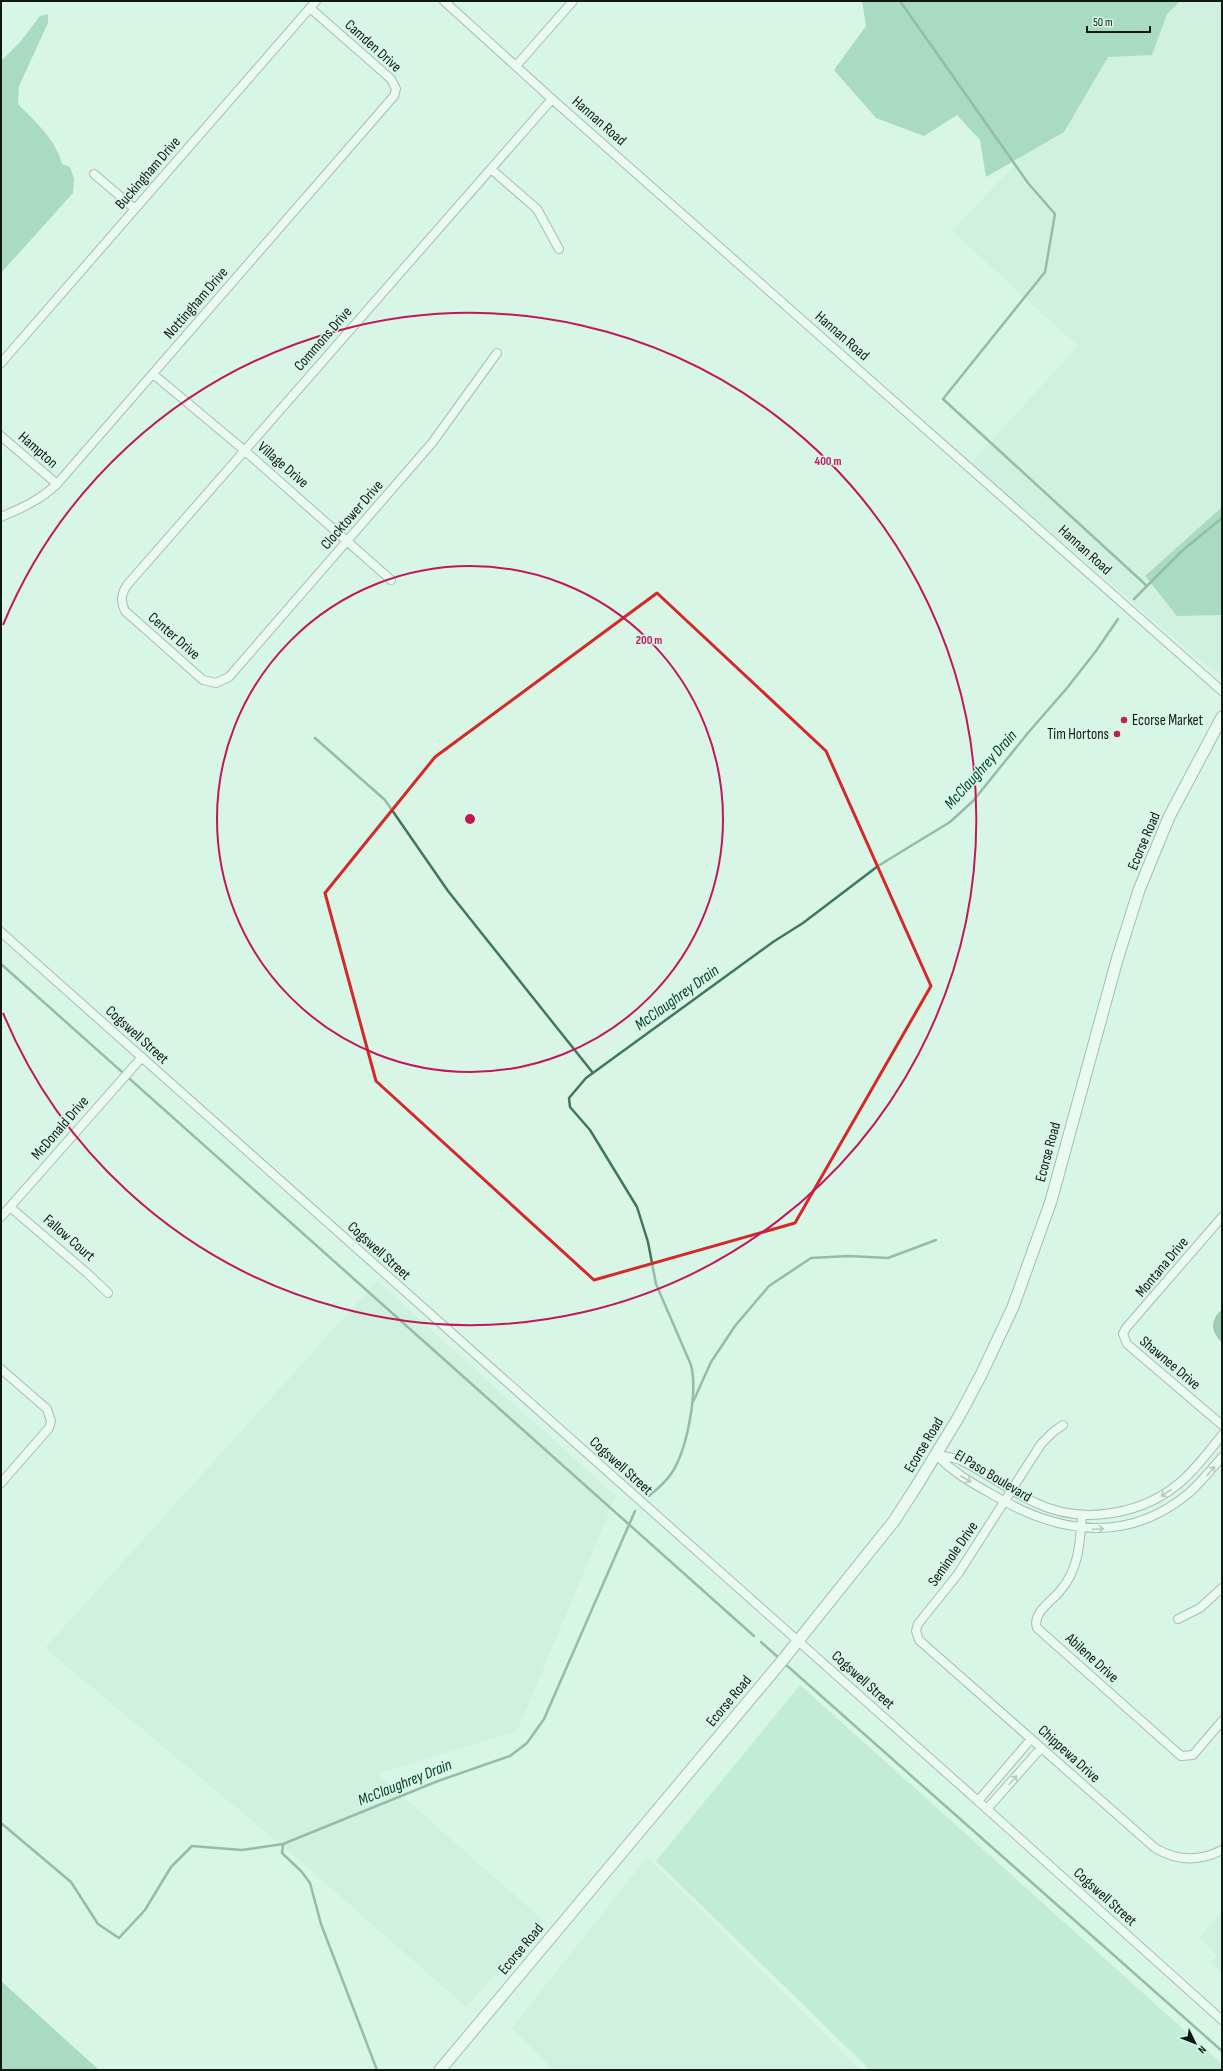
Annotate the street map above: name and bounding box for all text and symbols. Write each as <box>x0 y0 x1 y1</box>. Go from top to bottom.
scale bar <box>1087 8 1150 34</box>
text: 50 m <box>1093 15 1113 30</box>
street label: Camden Drive <box>341 16 405 76</box>
street label: Hannan Road <box>568 92 630 150</box>
street label: Buckingham Drive <box>111 133 185 213</box>
street label: Nottingham Drive <box>160 263 232 343</box>
street label: Commons Drive <box>290 303 356 375</box>
street label: Hannan Road <box>811 307 873 365</box>
street label: Hampton <box>14 428 62 472</box>
street label: Village Drive <box>254 438 312 492</box>
text: 400 m <box>815 454 841 469</box>
street label: Clocktower Drive <box>317 476 387 554</box>
street label: Hannan Road <box>1054 521 1116 579</box>
street label: Center Drive <box>144 608 204 664</box>
text: 200 m <box>636 633 662 648</box>
place label: Ecorse Market <box>1132 711 1204 730</box>
marker: Ecorse Market <box>1119 715 1129 725</box>
place label: Tim Hortons <box>1047 725 1109 744</box>
water label: McClaughrey Drain <box>941 727 1021 813</box>
marker: Tim Hortons <box>1112 729 1122 739</box>
street label: Ecorse Road <box>1123 809 1165 873</box>
centre of rings <box>463 812 477 826</box>
water label: McClaughrey Drain <box>631 961 723 1035</box>
street label: Cogswell Street <box>101 1002 173 1069</box>
street label: McDonald Drive <box>27 1092 93 1164</box>
street label: Ecorse Road <box>1031 1120 1065 1184</box>
street label: Fallow Court <box>39 1210 99 1266</box>
street label: Cogswell Street <box>343 1218 415 1285</box>
street label: Montana Drive <box>1131 1233 1193 1301</box>
street label: Shawnee Drive <box>1136 1332 1204 1394</box>
street label: Ecorse Road <box>900 1414 948 1476</box>
street label: Cogswell Street <box>585 1433 657 1500</box>
street label: El Paso Boulevard <box>951 1445 1035 1507</box>
one-way arrow <box>1206 1465 1215 1476</box>
one-way arrow <box>960 1476 972 1484</box>
one-way arrow <box>1160 1489 1171 1497</box>
street label: Seminole Drive <box>924 1518 982 1590</box>
one-way arrow <box>1091 1525 1104 1532</box>
street label: Abilene Drive <box>1061 1628 1123 1687</box>
street label: Cogswell Street <box>827 1647 899 1714</box>
street label: Ecorse Road <box>702 1671 756 1731</box>
street label: Chippewa Drive <box>1034 1721 1104 1787</box>
water label: McClaughrey Drain <box>355 1755 455 1810</box>
one-way arrow <box>1008 1775 1018 1785</box>
street label: Cogswell Street <box>1069 1864 1141 1931</box>
street label: Ecorse Road <box>494 1919 548 1979</box>
north arrow <box>1175 2023 1215 2063</box>
text: N <box>1195 2043 1209 2056</box>

